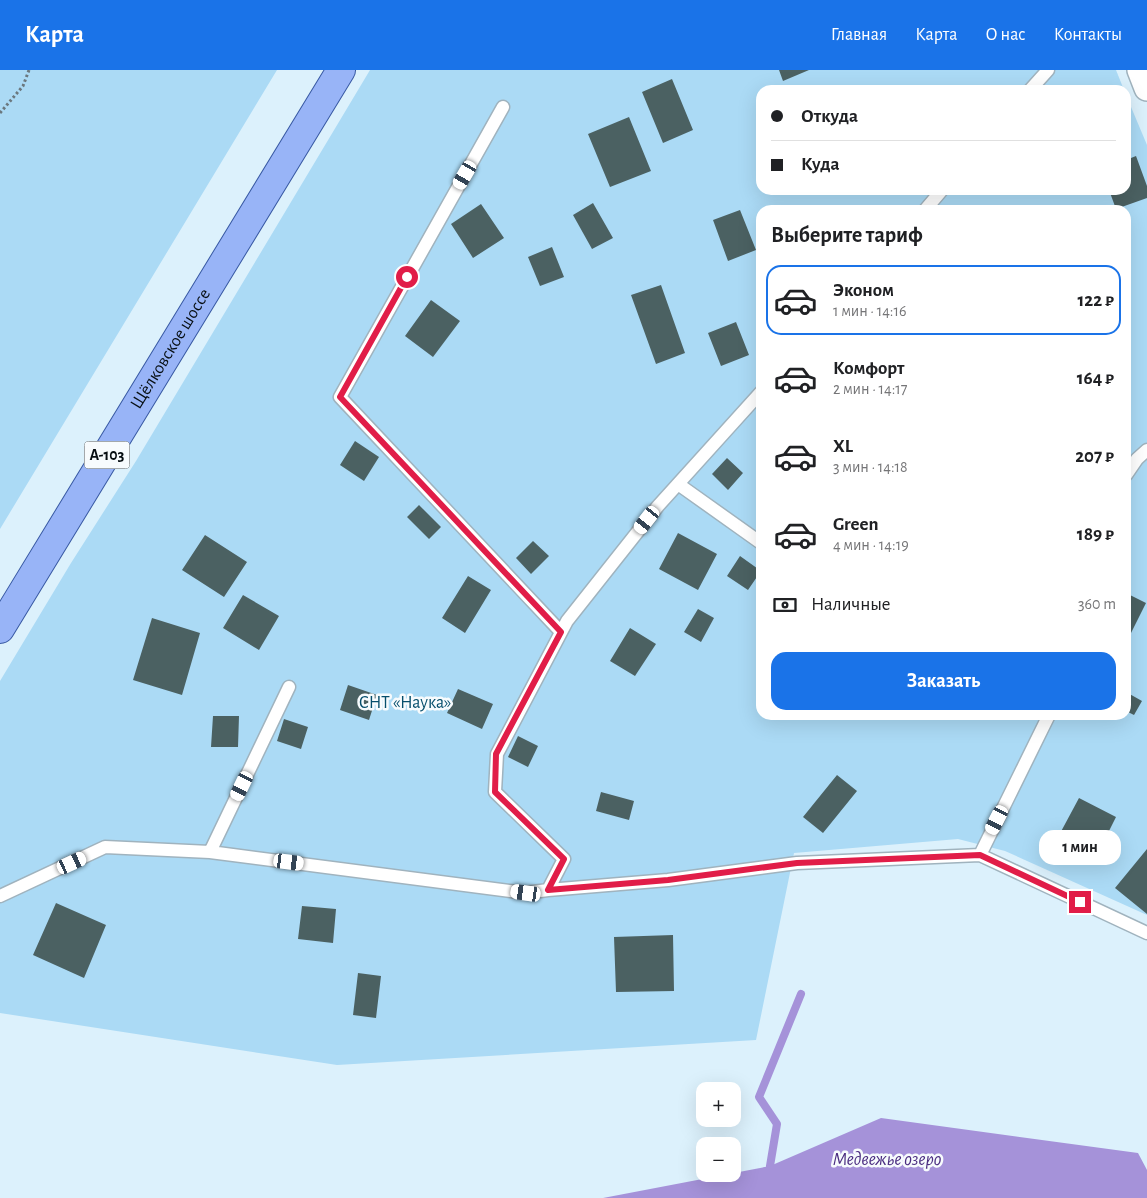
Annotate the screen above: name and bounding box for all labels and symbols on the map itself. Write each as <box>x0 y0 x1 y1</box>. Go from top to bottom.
car <box>451 158 478 192</box>
route start <box>396 266 418 288</box>
street label: Щёлковское шоссе <box>127 286 214 412</box>
road number: А-103 <box>84 442 130 468</box>
car <box>631 504 662 536</box>
park label: СНТ «Наука» <box>359 694 451 712</box>
car <box>228 769 255 803</box>
car <box>983 803 1010 837</box>
callout: 1 мин <box>1039 830 1121 864</box>
car <box>55 850 88 876</box>
car <box>273 853 304 871</box>
car <box>510 883 541 903</box>
route end <box>1069 891 1091 913</box>
water label: Медвежье озеро <box>833 1150 942 1169</box>

